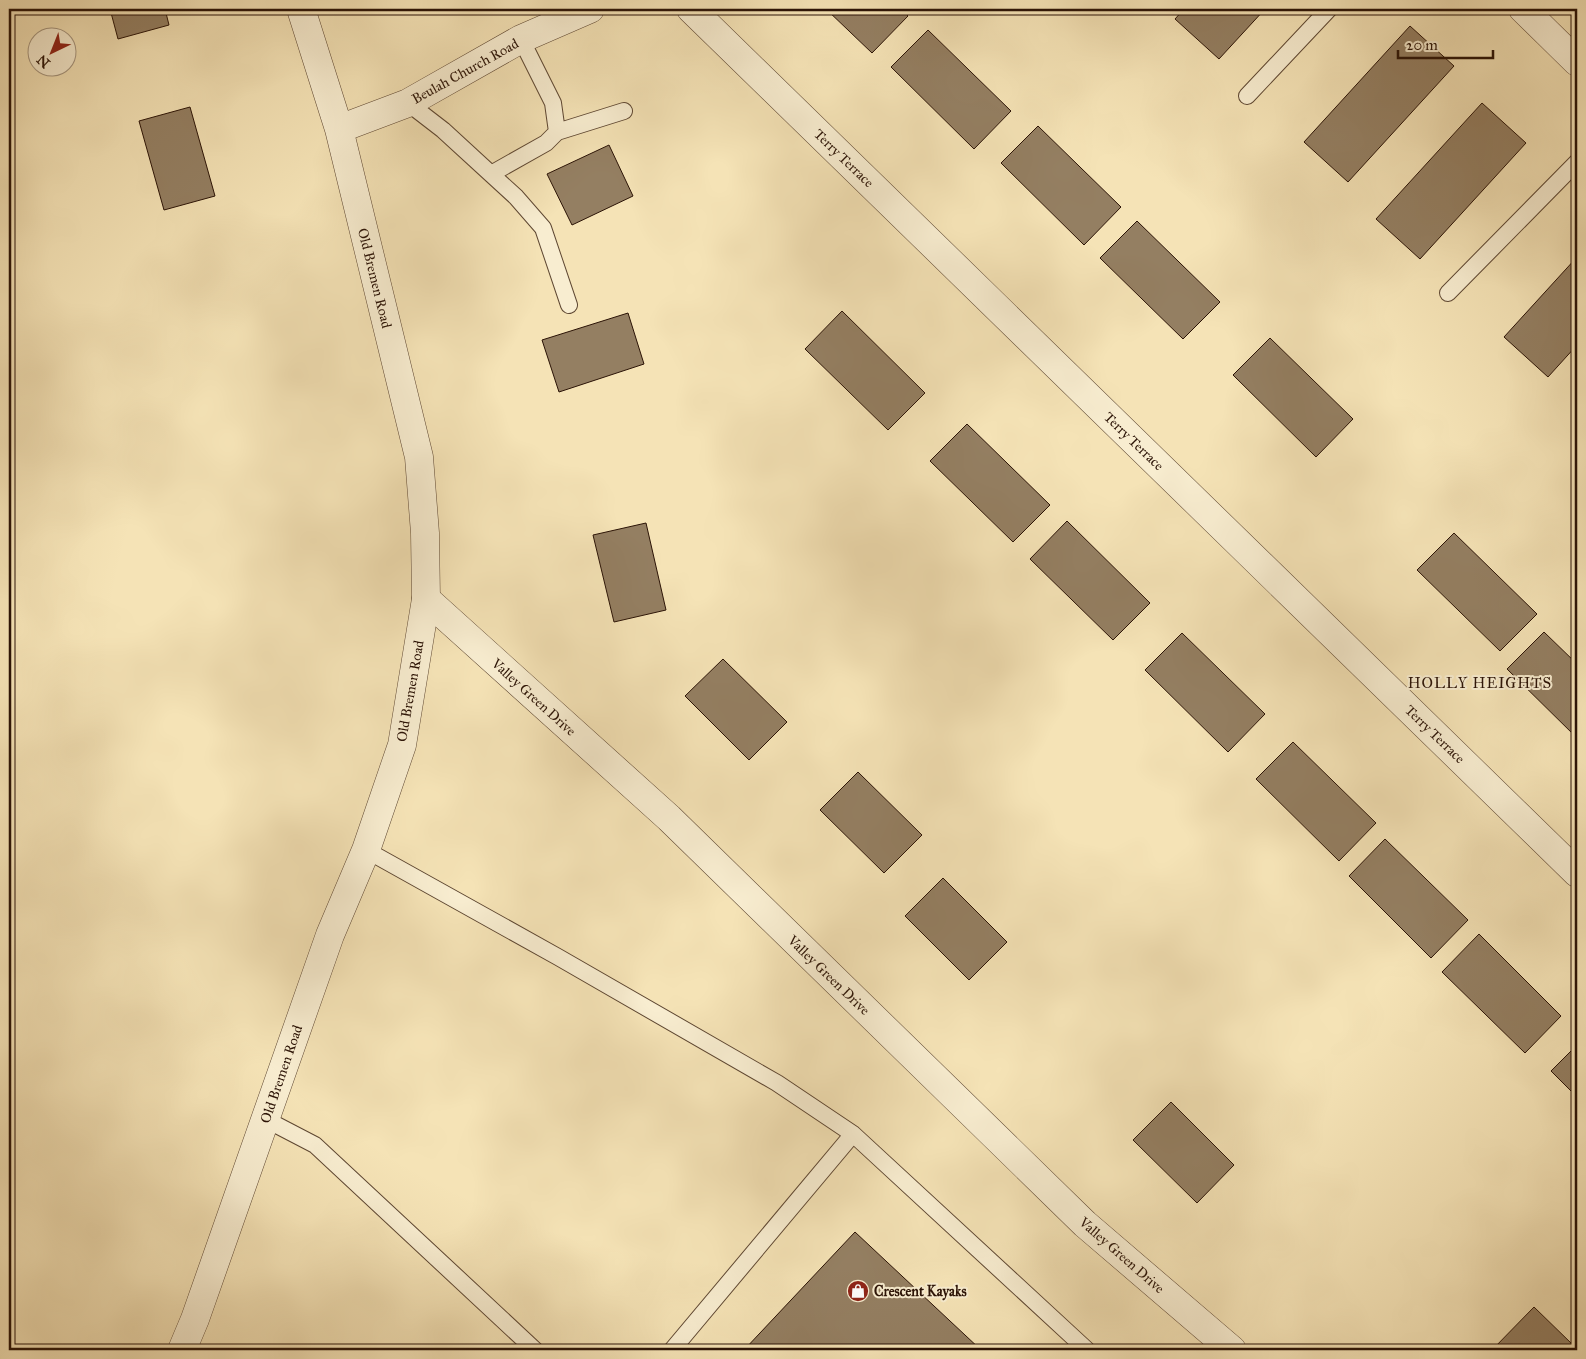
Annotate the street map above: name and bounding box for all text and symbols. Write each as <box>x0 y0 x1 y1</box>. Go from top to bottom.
north arrow <box>28 28 78 78</box>
scale bar <box>1398 28 1494 60</box>
street label: Beulah Church Road <box>409 35 522 108</box>
text: 20 m <box>1406 36 1438 54</box>
text: N <box>33 51 54 71</box>
street label: Terry Terrace <box>810 126 877 191</box>
street label: Old Bremen Road <box>354 226 395 330</box>
street label: Terry Terrace <box>1100 409 1167 474</box>
street label: Old Bremen Road <box>393 639 428 743</box>
street label: Valley Green Drive <box>487 654 579 740</box>
district label: HOLLY HEIGHTS <box>1408 674 1552 692</box>
street label: Terry Terrace <box>1401 702 1468 767</box>
street label: Valley Green Drive <box>783 931 873 1019</box>
street label: Old Bremen Road <box>257 1023 306 1125</box>
street label: Valley Green Drive <box>1075 1213 1168 1297</box>
shop icon: Crescent Kayaks <box>846 1279 870 1303</box>
place label: Crescent Kayaks <box>874 1283 967 1301</box>

